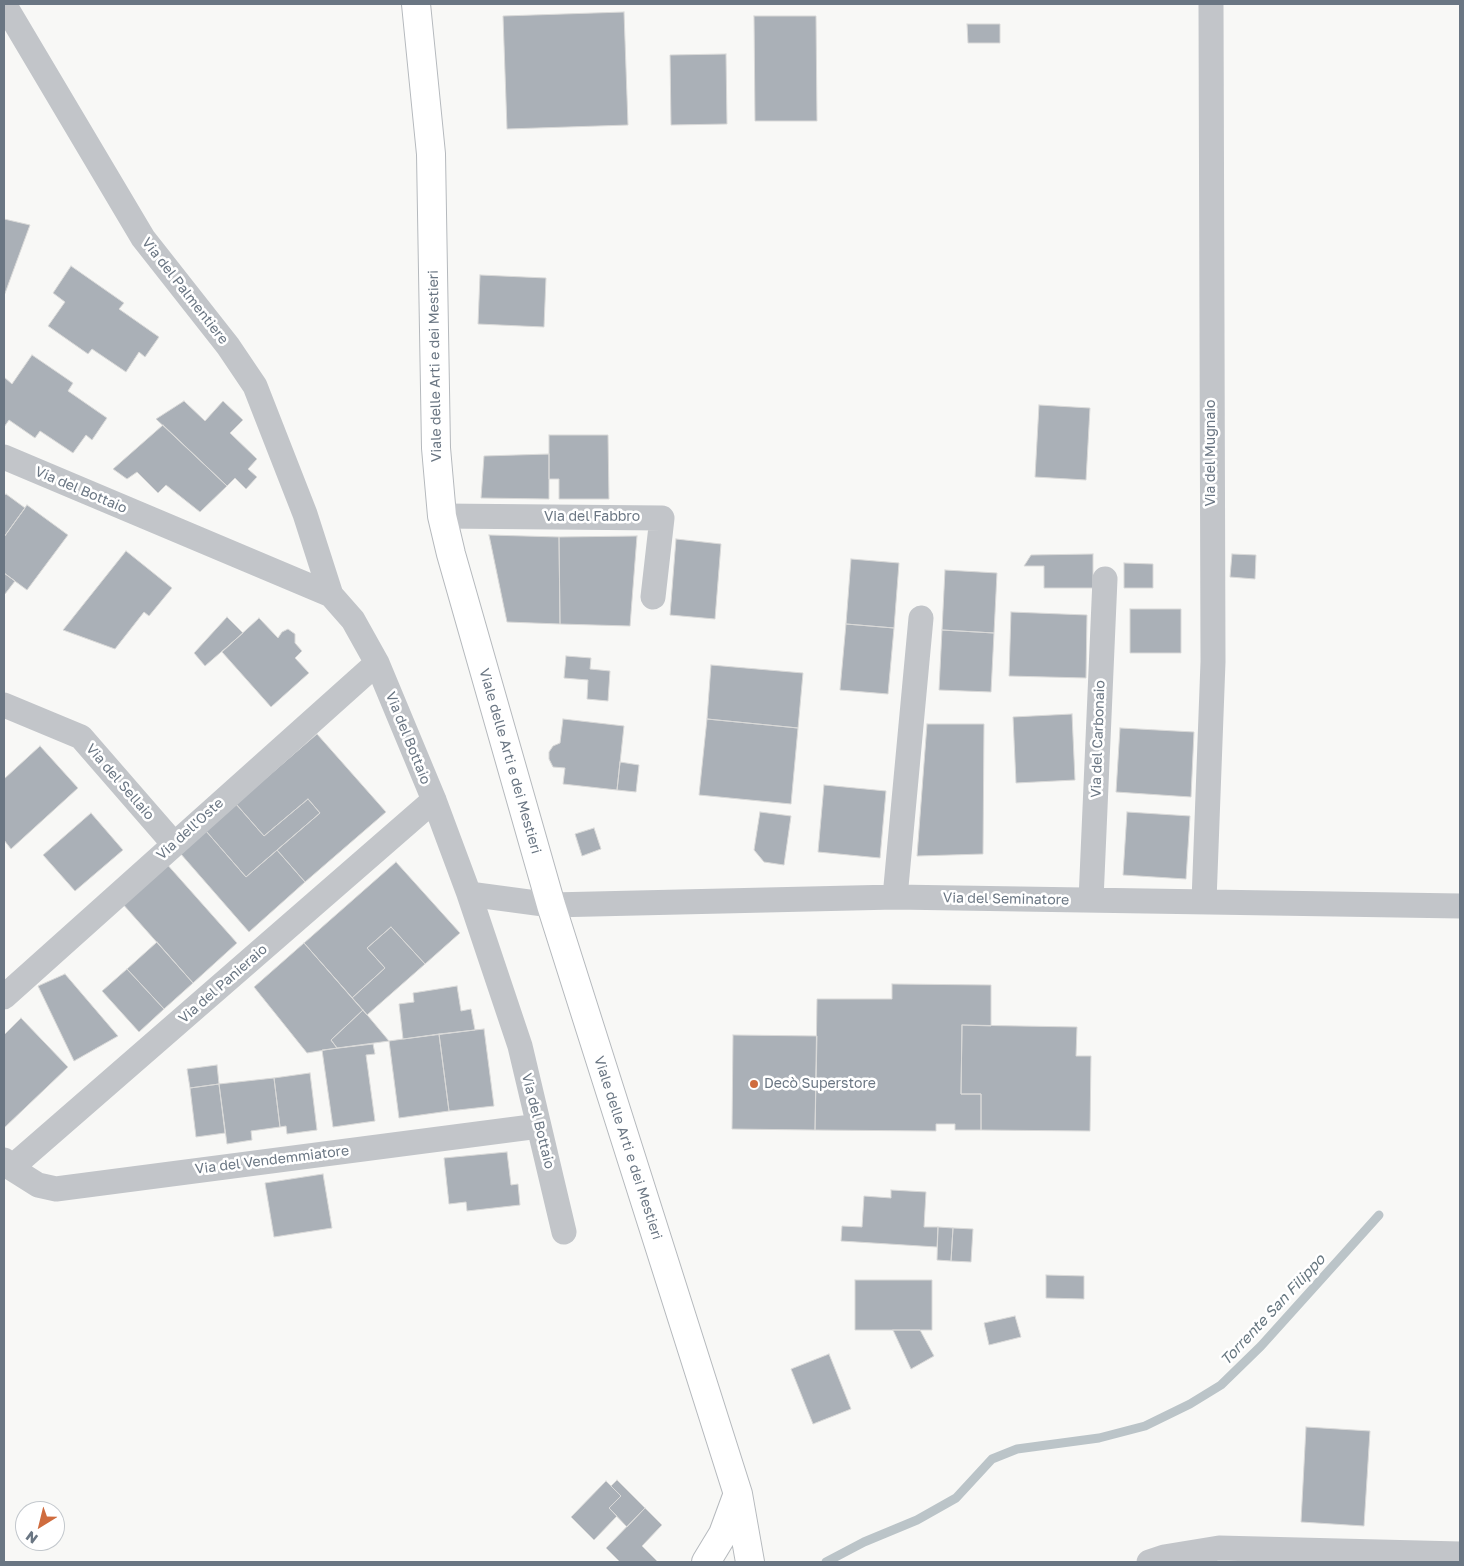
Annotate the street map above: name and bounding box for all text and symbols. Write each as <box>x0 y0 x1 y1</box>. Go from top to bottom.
street label: Via del Palmentiere <box>138 234 232 348</box>
street label: Viale delle Arti e dei Mestieri <box>425 270 445 462</box>
street label: Via del Mugnaio <box>1203 399 1219 507</box>
street label: Via del Bottaio <box>33 463 129 517</box>
street label: Via del Fabbro <box>544 509 640 525</box>
street label: Viale delle Arti e dei Mestieri <box>475 666 545 856</box>
street label: Via del Carbonaio <box>1088 680 1108 798</box>
street label: Via del Bottaio <box>382 689 434 787</box>
street label: Via del Sellaio <box>82 741 158 823</box>
street label: Via dell'Oste <box>153 795 227 863</box>
street label: Via del Seminatore <box>943 889 1069 909</box>
street label: Via del Panieraio <box>175 941 271 1027</box>
street label: Viale delle Arti e dei Mestieri <box>590 1054 666 1242</box>
street label: Via del Bottaio <box>518 1071 558 1171</box>
place label: Decò Superstore <box>764 1076 876 1092</box>
marker: Decò Superstore <box>748 1078 760 1090</box>
street label: Via del Vendemmiatore <box>194 1142 350 1178</box>
water label: Torrente San Filippo <box>1217 1251 1329 1369</box>
north arrow <box>15 1501 65 1551</box>
text: N <box>22 1528 41 1548</box>

